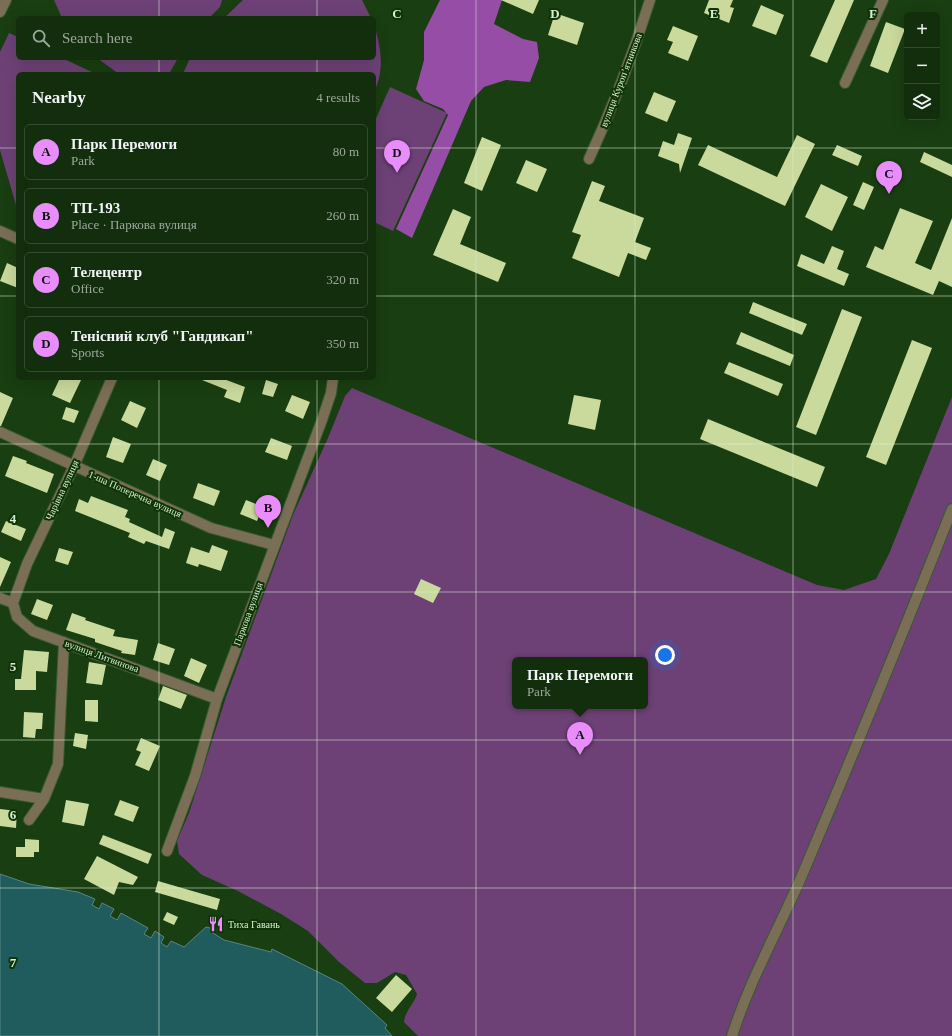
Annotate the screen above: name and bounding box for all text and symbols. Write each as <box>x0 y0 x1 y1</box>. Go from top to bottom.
text: C <box>392 6 402 21</box>
text: D <box>550 6 560 21</box>
text: E <box>710 6 718 21</box>
text: F <box>869 6 877 21</box>
map controls <box>904 12 940 120</box>
button: + <box>904 12 940 48</box>
search box <box>16 16 376 60</box>
icon: search <box>30 27 52 49</box>
text: Search here <box>62 30 132 46</box>
street label: вулиця Куропʼятникова <box>598 31 644 128</box>
button: − <box>904 48 940 84</box>
button: layers <box>904 84 940 120</box>
text: Nearby <box>32 88 86 107</box>
text: 4 results <box>316 90 360 105</box>
text: Парк Перемоги <box>71 136 177 152</box>
pin: D <box>384 140 410 173</box>
text: A <box>41 144 51 159</box>
text: 80 m <box>333 144 359 159</box>
text: Park <box>71 153 95 168</box>
pin: C <box>876 161 902 194</box>
text: ТП-193 <box>71 200 120 216</box>
text: B <box>42 208 50 223</box>
text: 260 m <box>326 208 359 223</box>
text: Place · Паркова вулиця <box>71 217 197 232</box>
text: Телецентр <box>71 264 142 280</box>
text: C <box>41 272 51 287</box>
text: 320 m <box>326 272 359 287</box>
text: Office <box>71 281 104 296</box>
text: Тенісний клуб "Гандикап" <box>71 328 253 344</box>
text: D <box>41 336 51 351</box>
text: 350 m <box>326 336 359 351</box>
text: Sports <box>71 345 104 360</box>
street label: Чарівна вулиця <box>43 458 81 522</box>
street label: 1-ша Поперечна вулиця <box>87 468 184 520</box>
pin: B <box>255 495 281 528</box>
text: 4 <box>10 511 17 526</box>
street label: Паркова вулиця <box>231 580 265 647</box>
street label: вулиця Литвинова <box>64 638 141 675</box>
your location <box>655 645 675 665</box>
popup <box>512 657 648 709</box>
text: 5 <box>10 659 17 674</box>
text: Парк Перемоги <box>527 667 633 683</box>
text: Park <box>527 684 551 699</box>
pin: A <box>567 722 593 755</box>
text: 6 <box>10 807 17 822</box>
restaurant icon: Тиха Гавань <box>207 915 225 933</box>
place label: Тиха Гавань <box>228 919 280 930</box>
text: 7 <box>10 955 17 970</box>

